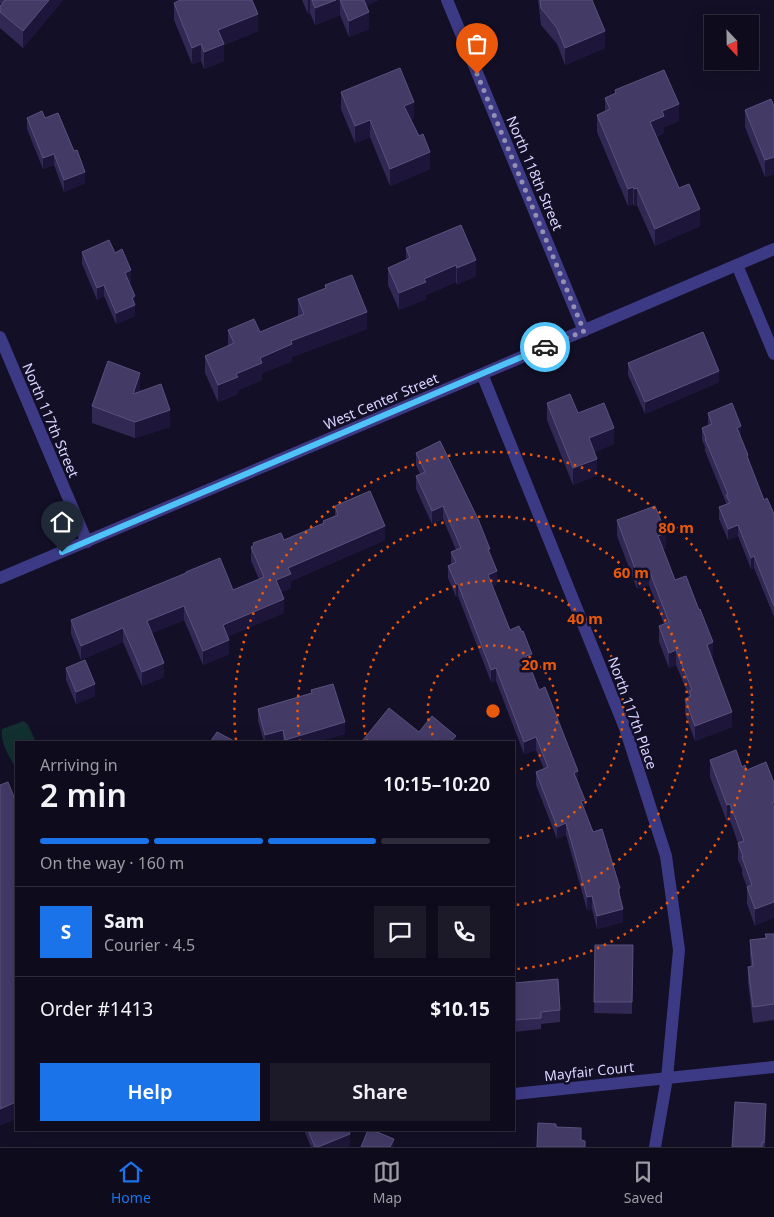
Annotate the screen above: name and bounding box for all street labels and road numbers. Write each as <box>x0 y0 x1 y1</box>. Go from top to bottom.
street label: North 118th Street <box>502 113 568 233</box>
street label: North 117th Street <box>18 360 84 480</box>
street label: West Center Street <box>321 368 441 434</box>
street label: North 117th Place <box>604 654 662 772</box>
street label: Mayfair Court <box>543 1057 635 1085</box>

